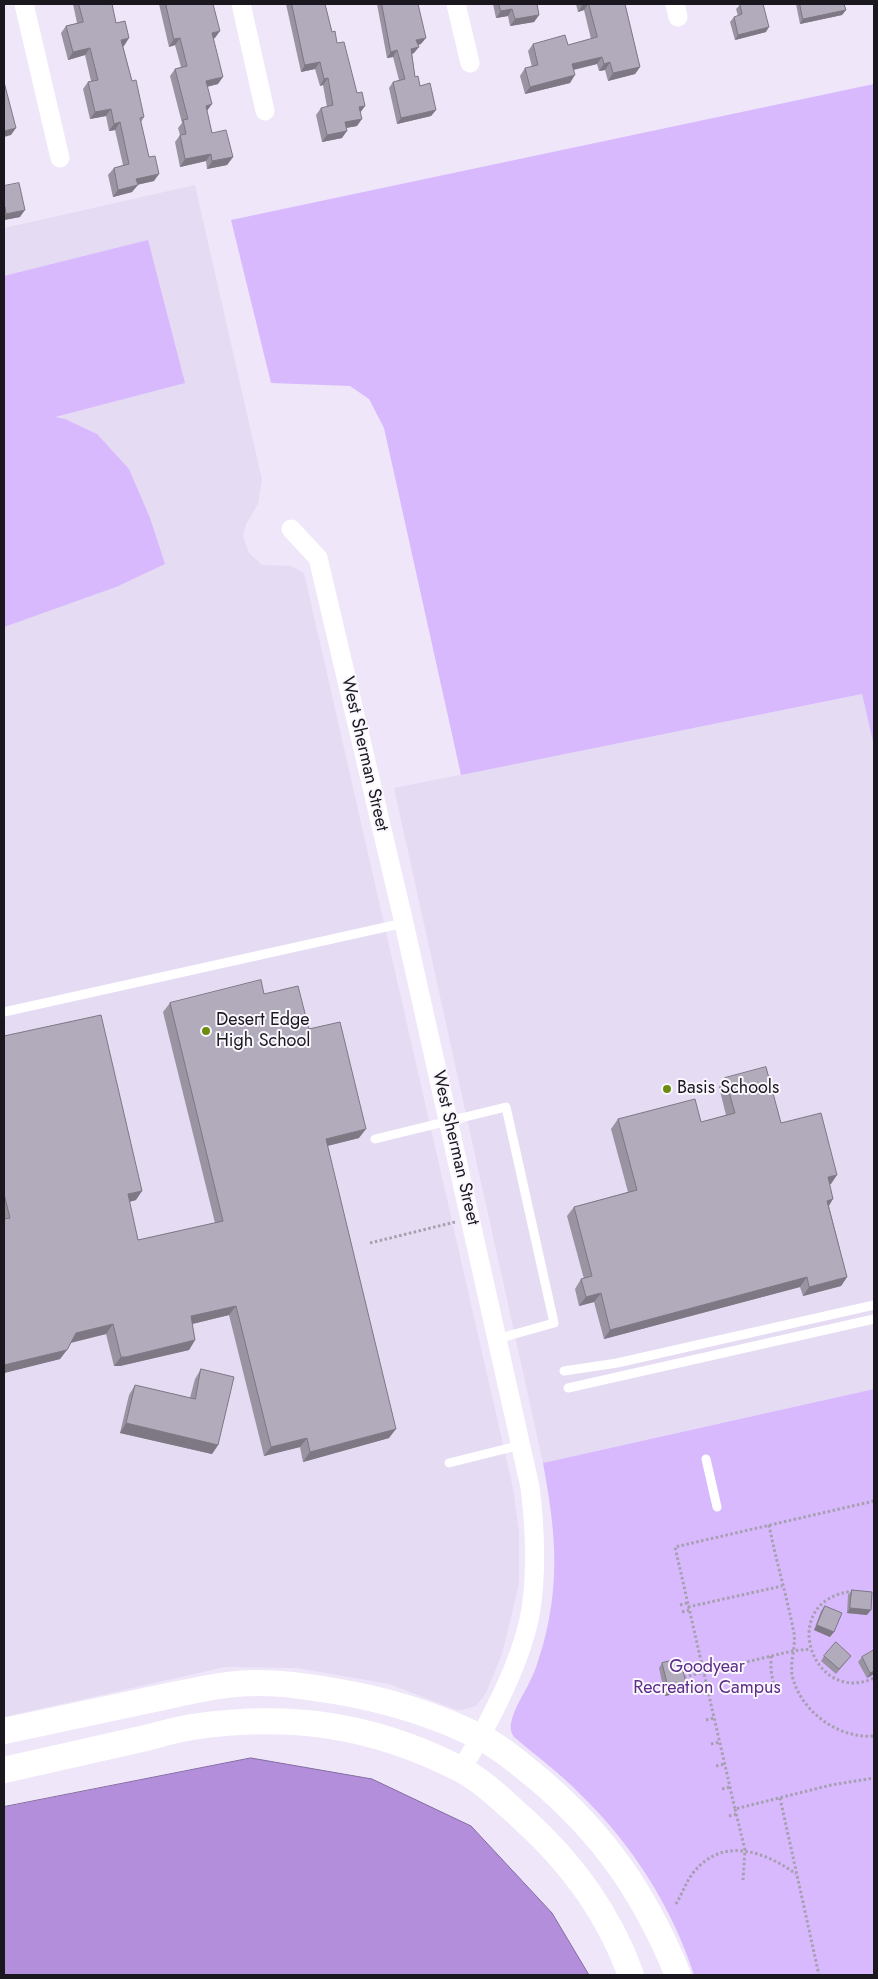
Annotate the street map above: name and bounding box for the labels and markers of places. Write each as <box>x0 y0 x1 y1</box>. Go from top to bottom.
place label: Desert Edge High School <box>216 1010 310 1052</box>
marker: Desert Edge High School <box>200 1025 212 1037</box>
place label: Basis Schools <box>677 1078 779 1100</box>
marker: Basis Schools <box>661 1083 673 1095</box>

